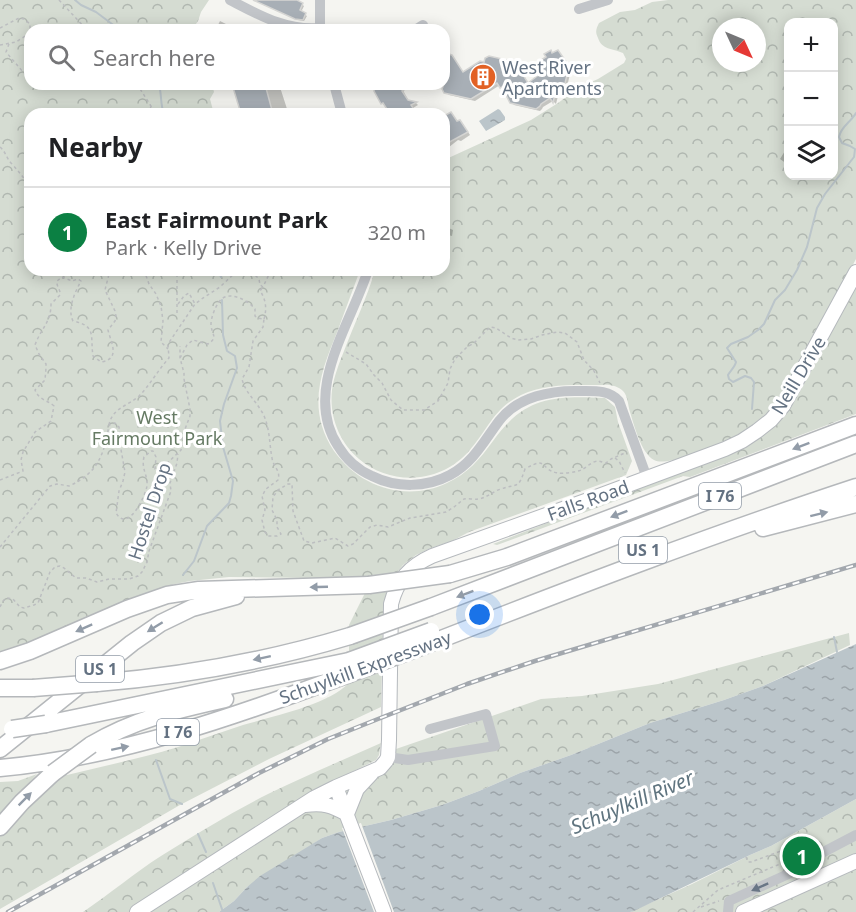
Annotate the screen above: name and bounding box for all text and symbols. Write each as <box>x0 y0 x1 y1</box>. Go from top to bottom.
north arrow <box>712 18 766 72</box>
map controls <box>784 18 838 180</box>
button: + <box>784 18 838 72</box>
search box <box>24 24 450 90</box>
icon: search <box>45 41 78 74</box>
text: Search here <box>93 42 215 72</box>
place label: West River Apartments <box>502 55 602 100</box>
building icon: West River Apartments <box>468 62 498 92</box>
button: − <box>784 72 838 126</box>
button: layers <box>784 126 838 180</box>
text: Nearby <box>48 129 143 165</box>
text: East Fairmount Park <box>105 204 328 234</box>
text: 1 <box>62 219 73 246</box>
text: 320 m <box>368 219 426 246</box>
text: Park · Kelly Drive <box>105 234 262 261</box>
street label: Neill Drive <box>765 332 831 418</box>
park label: West Fairmount Park <box>92 405 223 450</box>
one-way arrow <box>792 441 810 451</box>
street label: Hostel Drop <box>122 459 176 563</box>
street label: Falls Road <box>544 474 632 526</box>
road number: I 76 <box>699 483 741 509</box>
one-way arrow <box>810 508 828 518</box>
one-way arrow <box>610 510 628 520</box>
road number: US 1 <box>619 537 667 563</box>
one-way arrow <box>309 582 328 591</box>
one-way arrow <box>456 590 474 599</box>
your location <box>465 600 494 629</box>
one-way arrow <box>147 621 164 632</box>
one-way arrow <box>74 623 92 633</box>
street label: Schuylkill Expressway <box>276 624 455 709</box>
one-way arrow <box>252 654 271 663</box>
road number: US 1 <box>76 656 124 682</box>
road number: I 76 <box>157 719 199 745</box>
one-way arrow <box>110 743 129 752</box>
water label: Schuylkill River <box>566 764 699 840</box>
one-way arrow <box>18 792 32 806</box>
pin: 1 <box>782 834 822 878</box>
one-way arrow <box>750 882 768 892</box>

